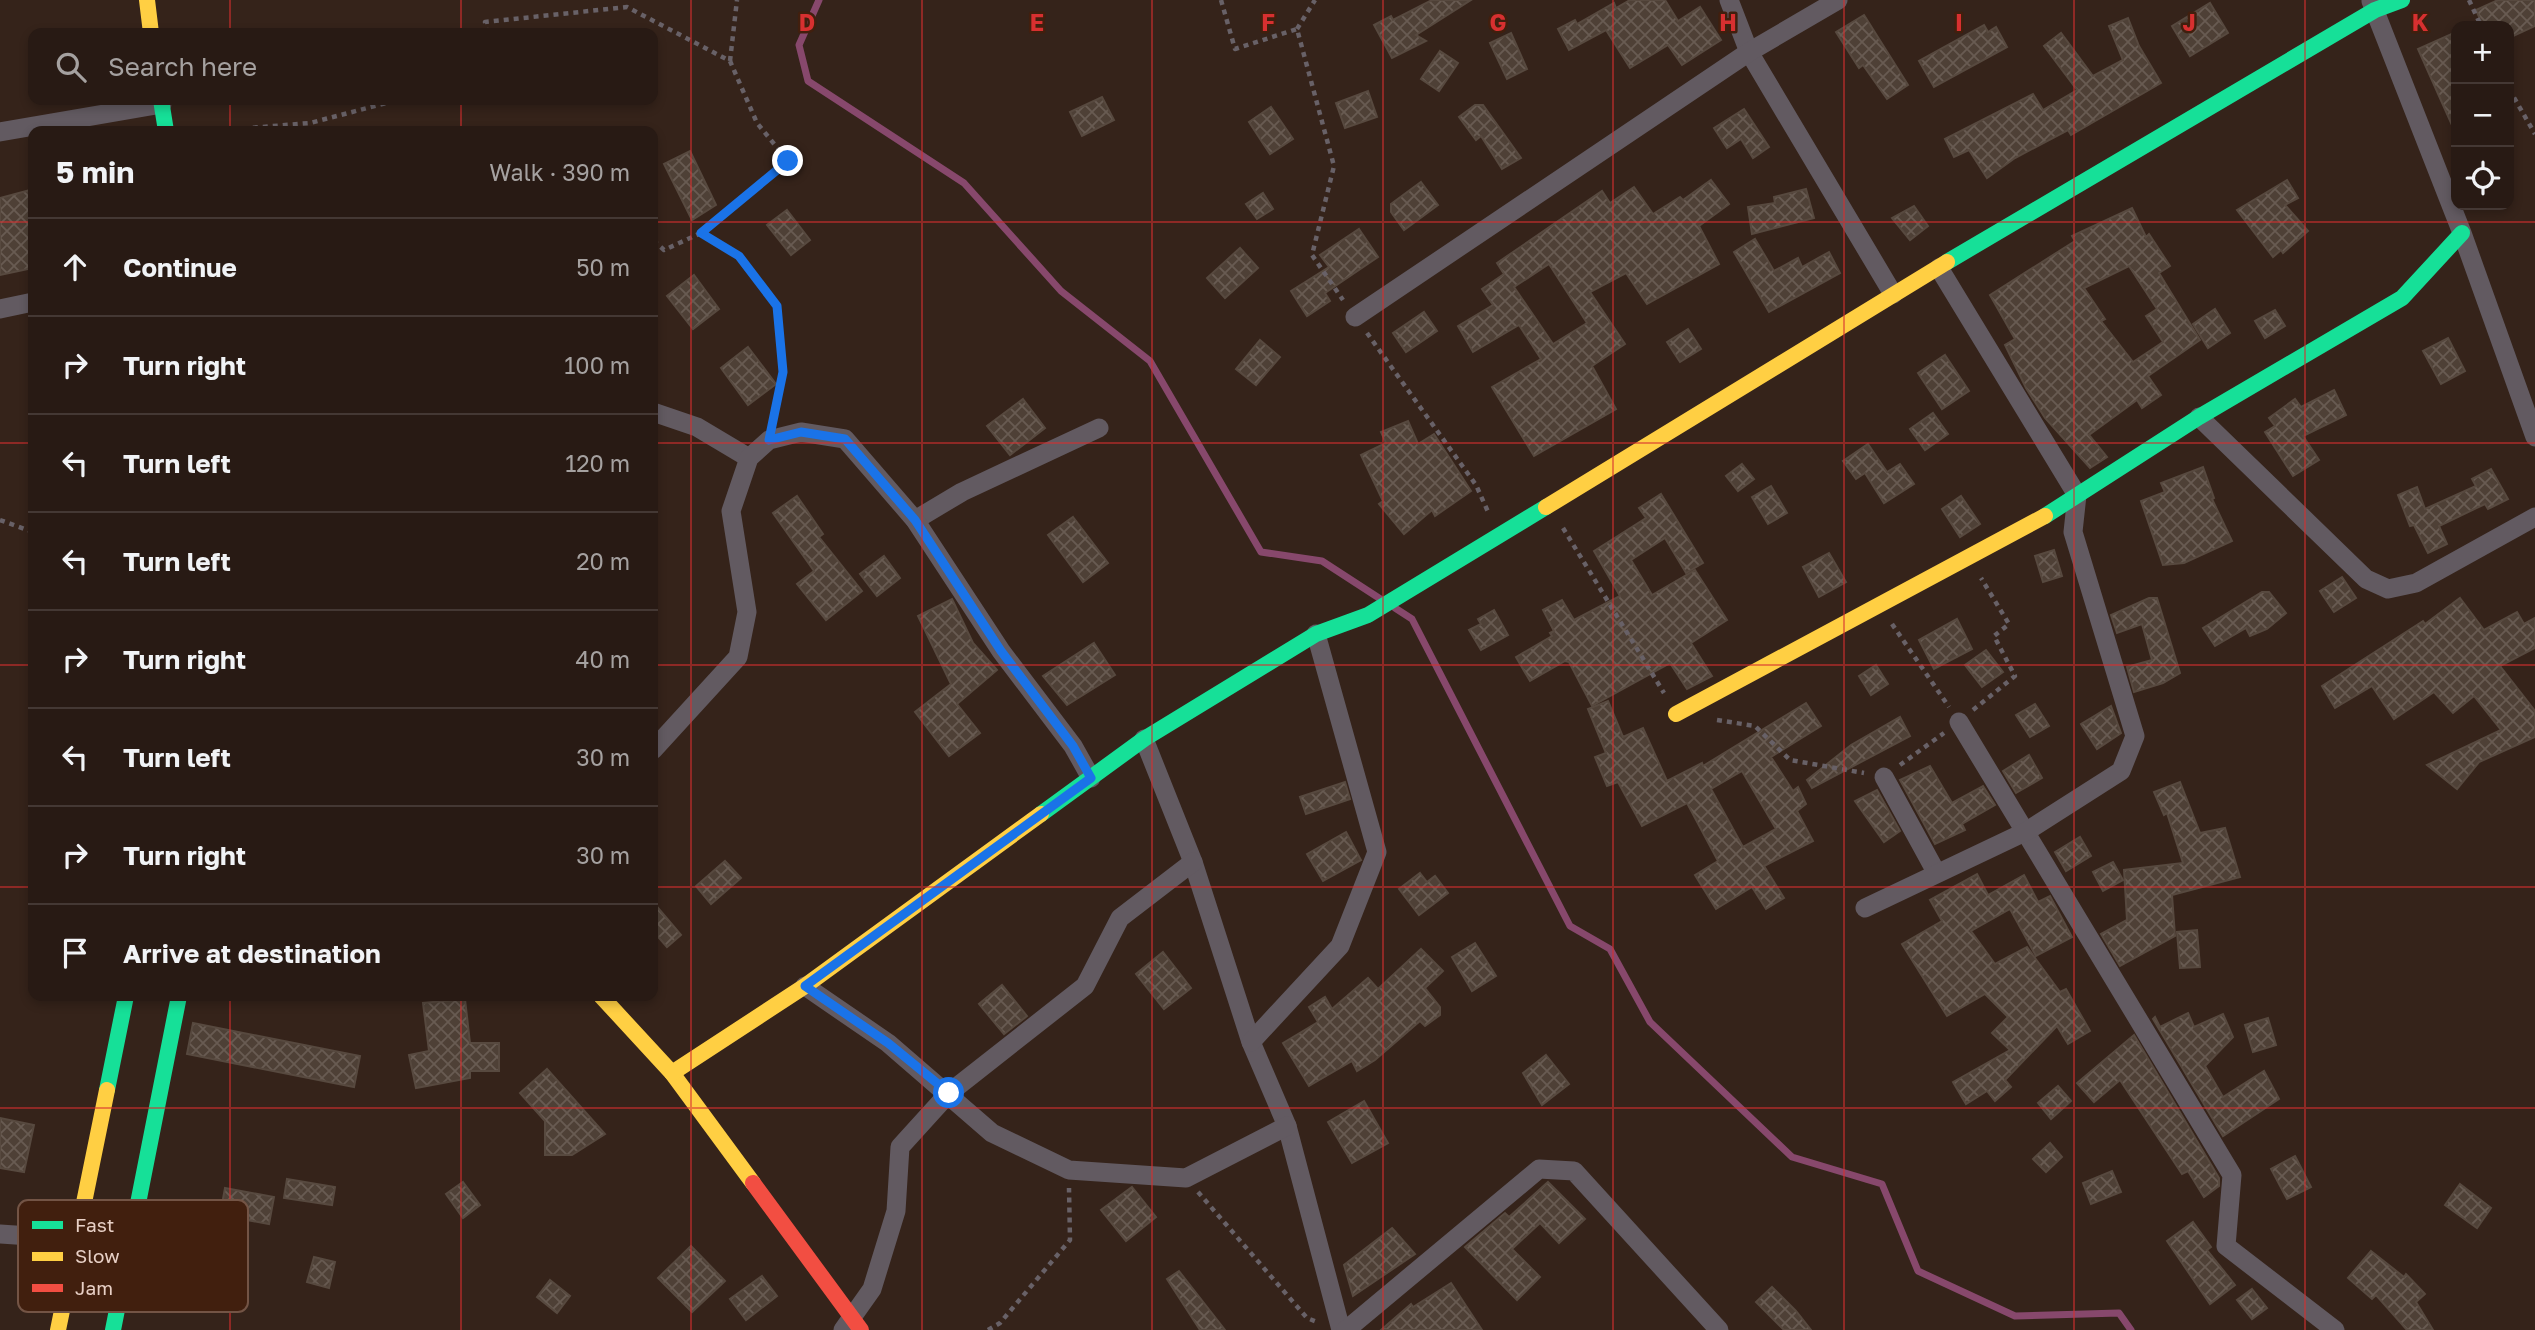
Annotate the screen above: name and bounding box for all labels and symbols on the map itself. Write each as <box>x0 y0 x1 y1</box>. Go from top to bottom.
text: D <box>799 8 815 36</box>
text: E <box>1030 8 1044 36</box>
text: F <box>1261 8 1275 36</box>
text: G <box>1490 8 1506 36</box>
text: H <box>1719 8 1737 36</box>
text: I <box>1955 8 1963 36</box>
text: J <box>2182 8 2196 36</box>
text: K <box>2412 8 2429 36</box>
route end <box>772 145 803 176</box>
route start <box>933 1077 964 1108</box>
legend <box>18 1200 248 1312</box>
text: Fast <box>75 1213 114 1236</box>
text: Slow <box>75 1244 120 1267</box>
text: Jam <box>75 1276 113 1299</box>

